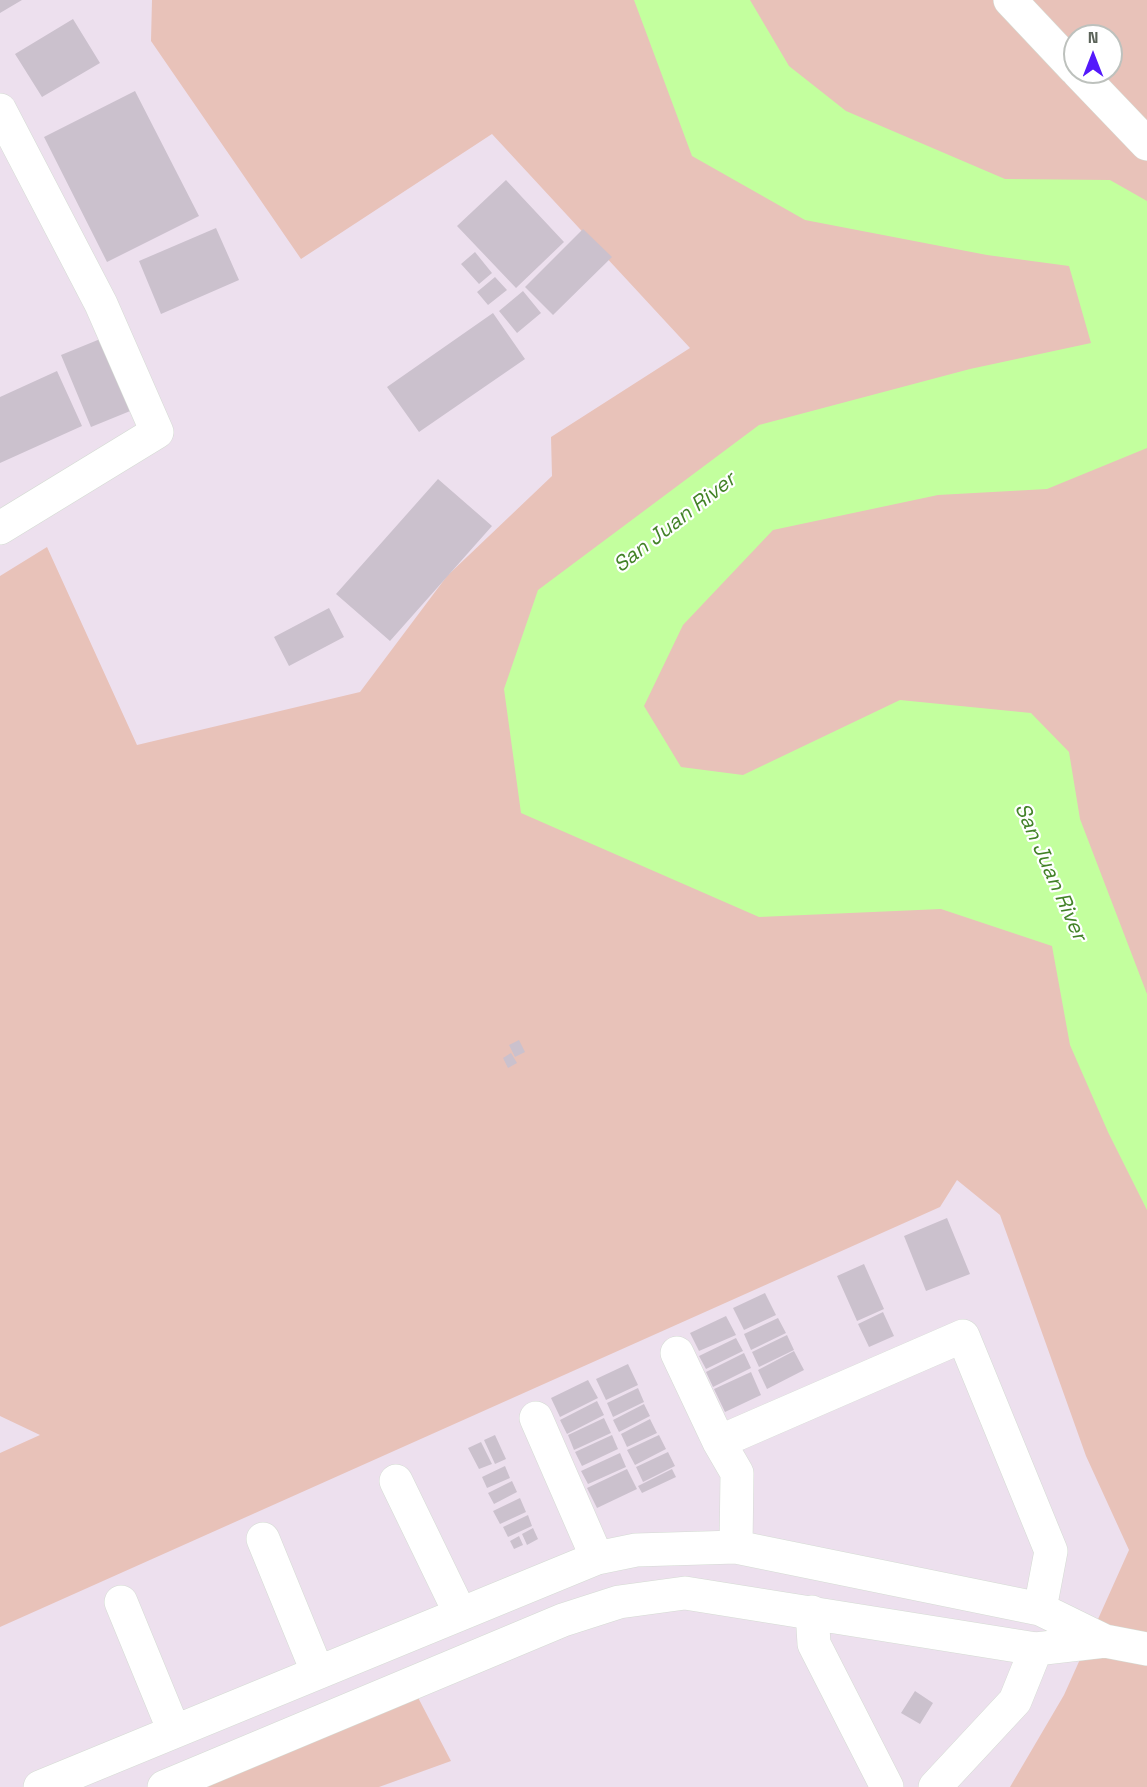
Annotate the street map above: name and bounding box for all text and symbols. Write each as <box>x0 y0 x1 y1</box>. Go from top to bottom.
north arrow <box>1063 24 1123 84</box>
text: N <box>1088 27 1098 48</box>
water label: San Juan River <box>609 468 741 578</box>
water label: San Juan River <box>1008 799 1092 945</box>

